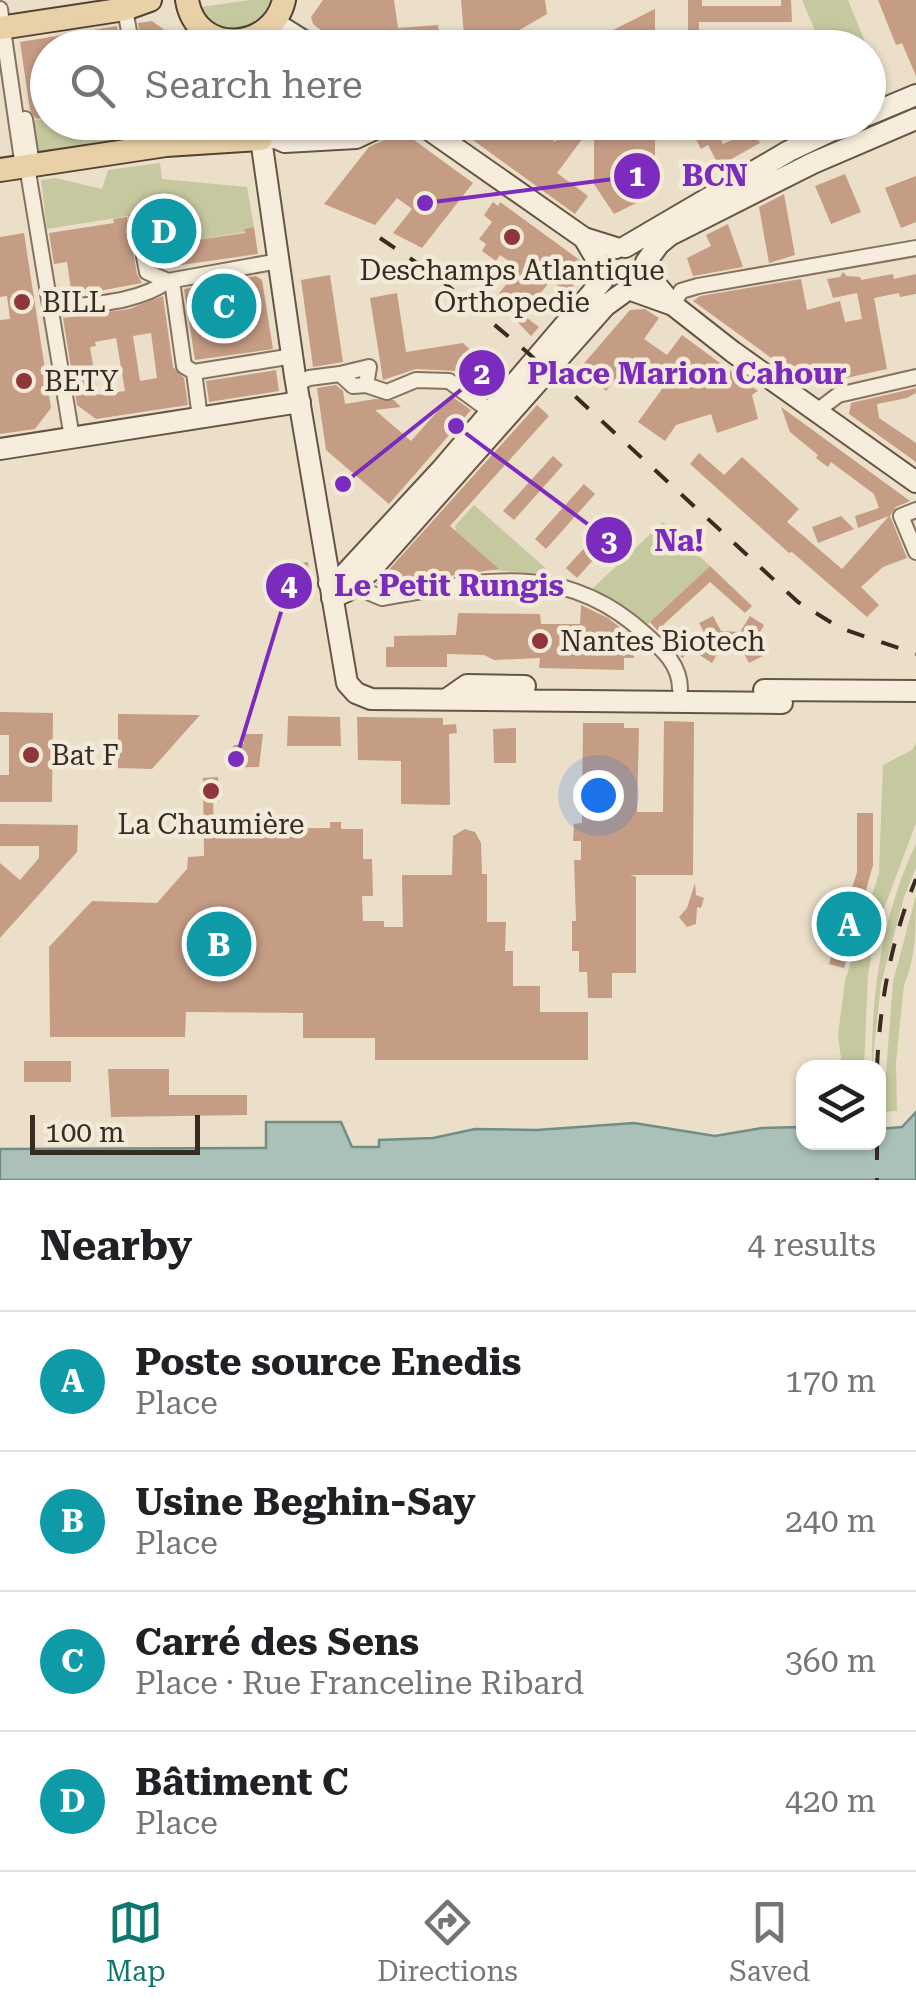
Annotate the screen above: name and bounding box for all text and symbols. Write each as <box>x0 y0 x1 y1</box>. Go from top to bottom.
search box <box>30 30 886 140</box>
icon: search <box>65 58 120 113</box>
text: Search here <box>145 63 363 107</box>
callout: BCN <box>612 146 768 206</box>
text: 1 <box>629 158 646 193</box>
text: BCN <box>682 158 748 193</box>
pin: D <box>132 194 196 268</box>
marker: Deschamps Atlantique Orthopedie <box>501 226 523 248</box>
place label: Deschamps Atlantique Orthopedie <box>359 254 665 319</box>
pin: C <box>192 268 256 344</box>
place label: BILL <box>42 286 106 319</box>
marker: BILL <box>11 291 33 313</box>
callout: Place Marion Cahour <box>457 343 866 403</box>
text: 2 <box>474 356 490 391</box>
text: Place Marion Cahour <box>527 356 847 391</box>
place label: BETY <box>44 365 119 398</box>
marker: BETY <box>13 370 35 392</box>
callout: Na! <box>584 510 723 570</box>
text: 3 <box>601 523 618 558</box>
text: Na! <box>654 523 704 558</box>
callout: Le Petit Rungis <box>264 556 584 616</box>
text: 4 <box>281 568 298 603</box>
text: Le Petit Rungis <box>334 568 564 603</box>
place label: Nantes Biotech <box>560 625 765 658</box>
marker: Nantes Biotech <box>529 630 551 652</box>
place label: Bat F <box>51 739 119 772</box>
marker: Bat F <box>20 744 42 766</box>
your location <box>573 770 624 821</box>
marker: La Chaumière <box>200 780 222 802</box>
place label: La Chaumière <box>118 808 305 841</box>
pin: A <box>816 886 882 962</box>
pin: B <box>186 906 252 982</box>
map controls <box>796 1060 886 1150</box>
button: layers <box>796 1060 886 1150</box>
scale bar <box>30 1110 200 1154</box>
text: 100 m <box>45 1116 125 1149</box>
text: Nearby <box>40 1221 192 1270</box>
text: 4 results <box>748 1226 876 1264</box>
text: Poste source Enedis <box>135 1340 521 1384</box>
text: A <box>61 1362 84 1400</box>
text: 170 m <box>785 1362 876 1400</box>
text: Place <box>135 1384 218 1422</box>
text: Usine Beghin-Say <box>135 1480 476 1524</box>
text: B <box>61 1502 84 1540</box>
text: 240 m <box>785 1502 876 1540</box>
text: Place <box>135 1524 218 1562</box>
text: Carré des Sens <box>135 1620 419 1664</box>
text: C <box>61 1642 84 1680</box>
text: 360 m <box>785 1642 876 1680</box>
text: Place · Rue Franceline Ribard <box>135 1664 584 1702</box>
text: Bâtiment C <box>135 1760 349 1804</box>
text: D <box>60 1782 85 1820</box>
text: 420 m <box>785 1782 876 1820</box>
text: Place <box>135 1804 218 1842</box>
tab: Map <box>106 1895 166 1988</box>
tab: Directions <box>377 1895 518 1988</box>
tab: Saved <box>729 1895 810 1988</box>

